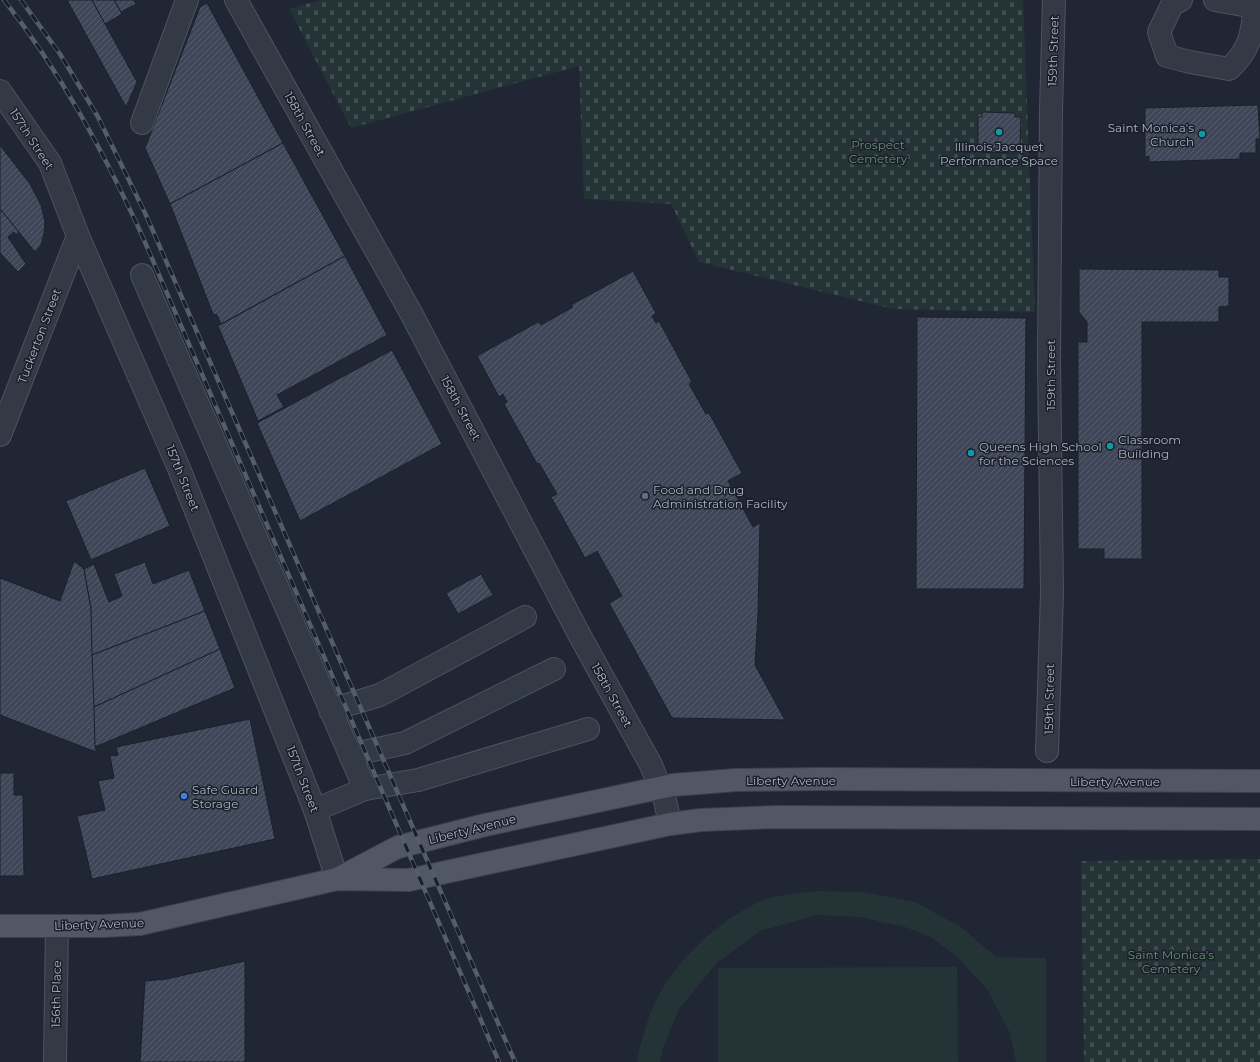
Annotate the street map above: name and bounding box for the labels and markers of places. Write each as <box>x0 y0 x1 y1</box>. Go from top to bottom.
place label: Saint Monica's Church <box>1108 120 1194 149</box>
marker: Illinois Jacquet Performance Space <box>994 127 1004 137</box>
marker: Saint Monica's Church <box>1197 129 1207 139</box>
place label: Illinois Jacquet Performance Space <box>940 139 1058 168</box>
place label: Classroom Building <box>1118 432 1181 461</box>
place label: Queens High School for the Sciences <box>979 439 1102 468</box>
marker: Classroom Building <box>1105 441 1115 451</box>
marker: Queens High School for the Sciences <box>966 448 976 458</box>
place label: Food and Drug Administration Facility <box>653 482 788 511</box>
marker: Food and Drug Administration Facility <box>640 491 650 501</box>
place label: Safe Guard Storage <box>192 782 258 811</box>
marker: Safe Guard Storage <box>179 791 189 801</box>

